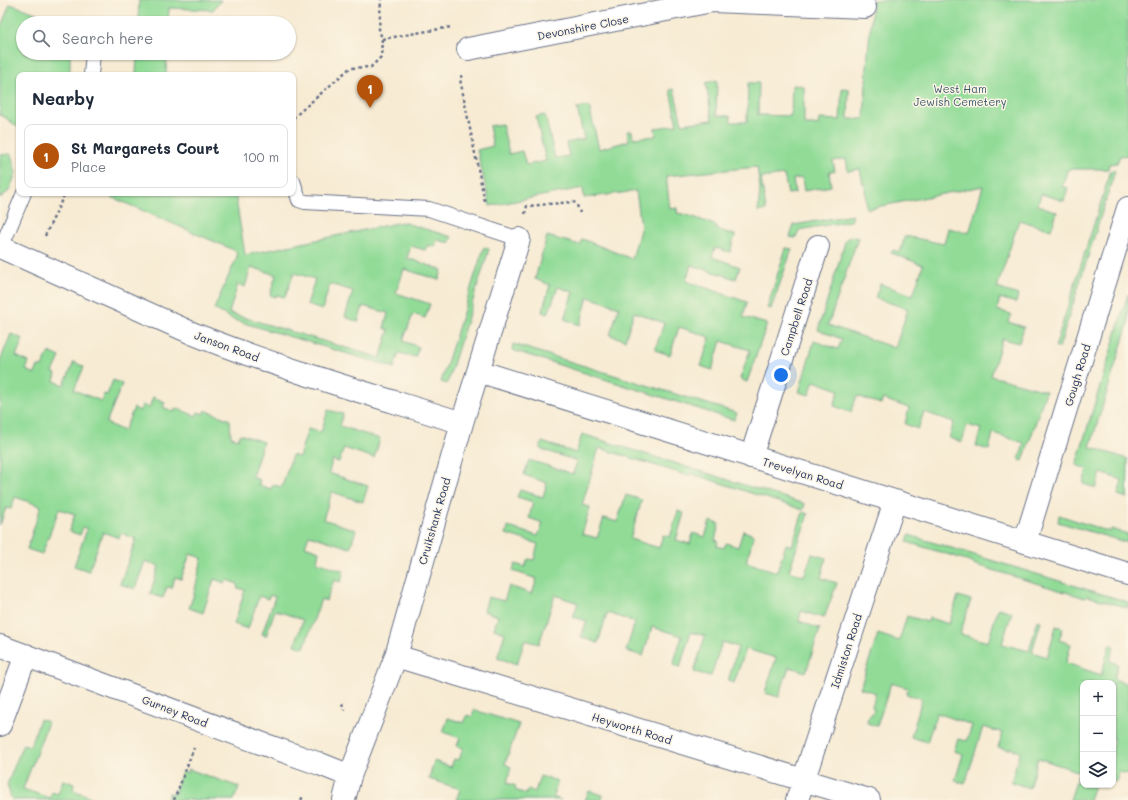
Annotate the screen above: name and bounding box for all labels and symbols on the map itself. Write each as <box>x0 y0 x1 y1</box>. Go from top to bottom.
street label: Devonshire Close <box>536 11 630 43</box>
pin: 1 <box>357 75 383 108</box>
park label: West Ham Jewish Cemetery <box>914 81 1007 109</box>
street label: Campbell Road <box>776 276 816 358</box>
street label: Janson Road <box>193 327 261 365</box>
street label: Gough Road <box>1060 342 1094 408</box>
your location <box>771 365 791 385</box>
street label: Trevelyan Road <box>761 454 845 492</box>
street label: Cruikshank Road <box>414 476 454 566</box>
street label: Idmiston Road <box>827 612 865 690</box>
street label: Gurney Road <box>140 692 210 730</box>
street label: Heyworth Road <box>590 709 674 747</box>

